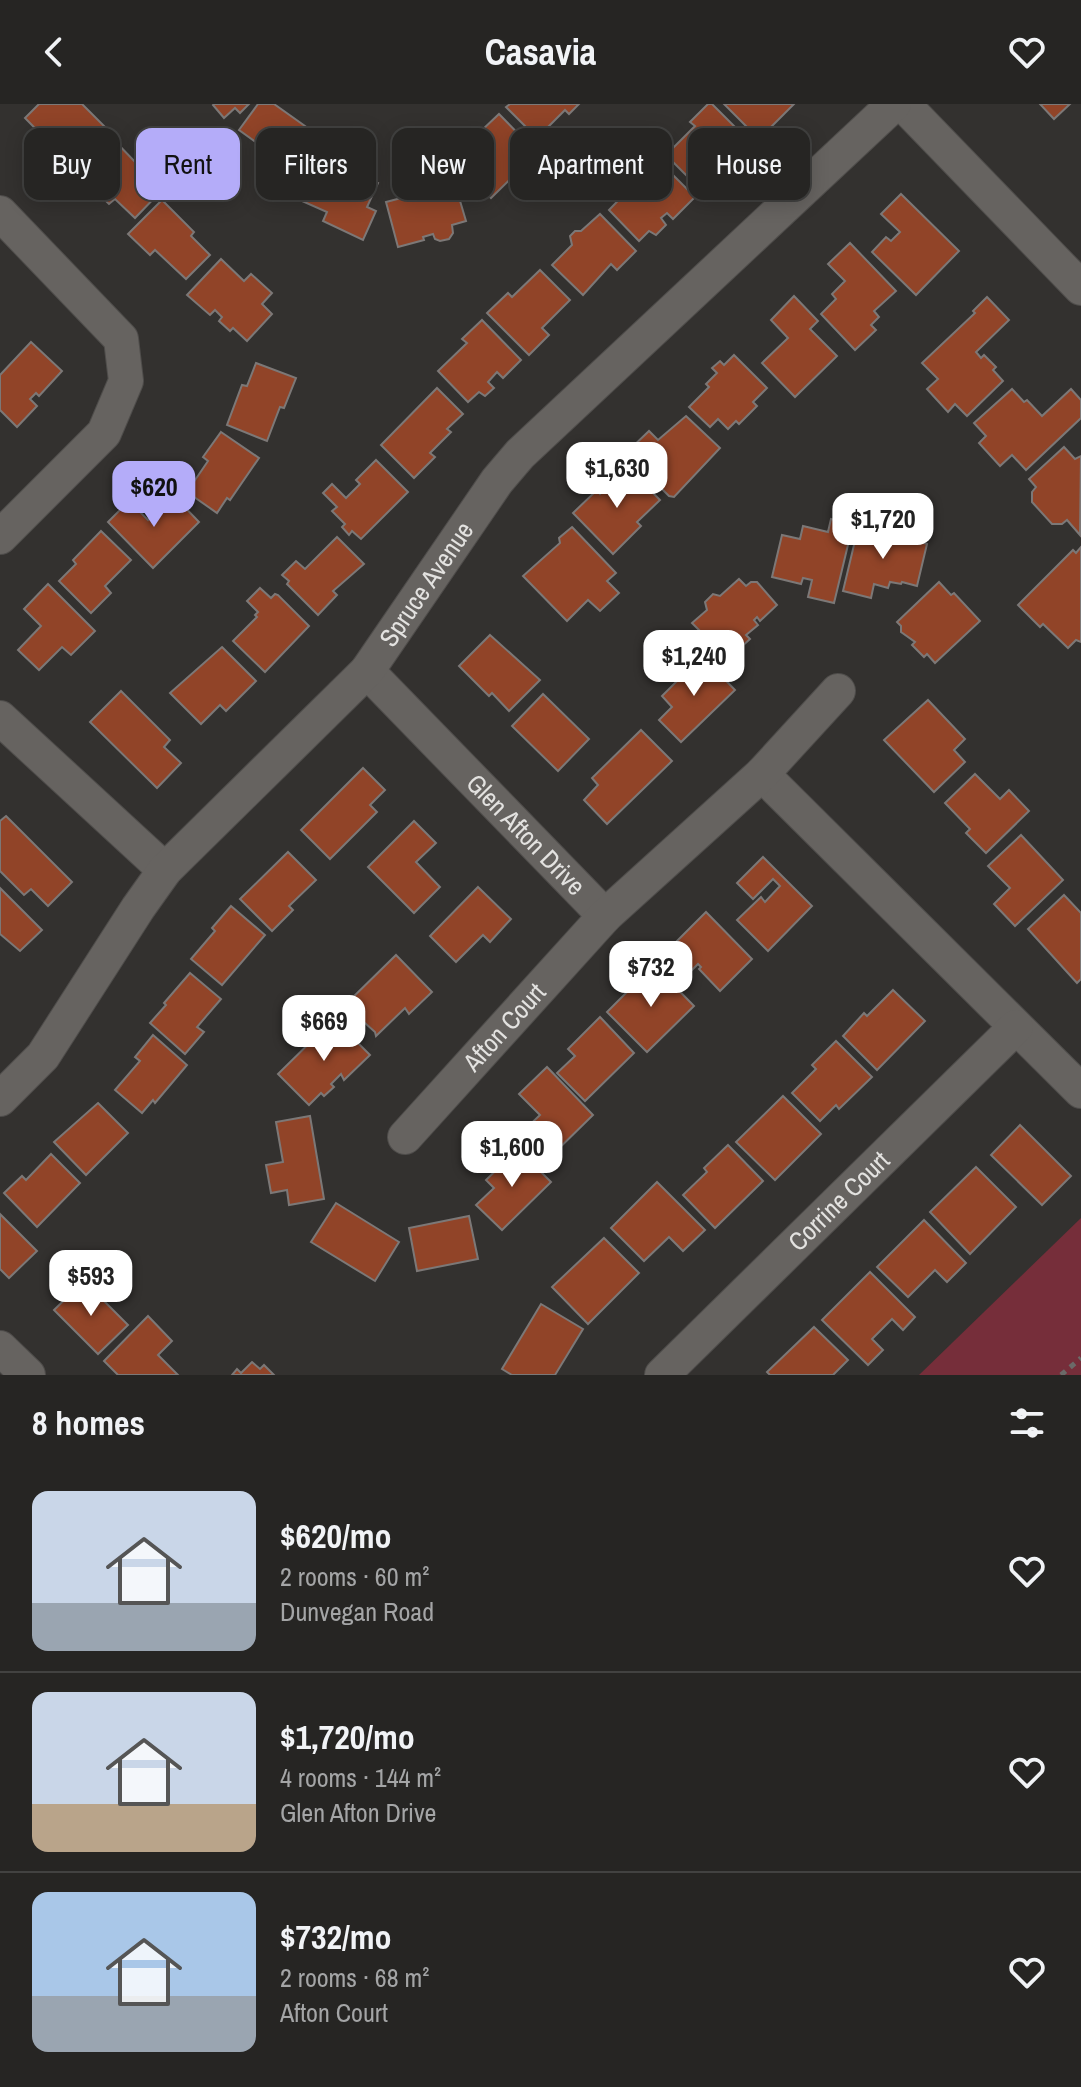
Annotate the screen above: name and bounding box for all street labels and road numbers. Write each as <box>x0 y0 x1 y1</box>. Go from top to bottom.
street label: Spruce Avenue <box>371 514 481 653</box>
street label: Glen Afton Drive <box>459 766 593 903</box>
street label: Afton Court <box>454 975 553 1079</box>
street label: Corrine Court <box>780 1143 897 1259</box>

